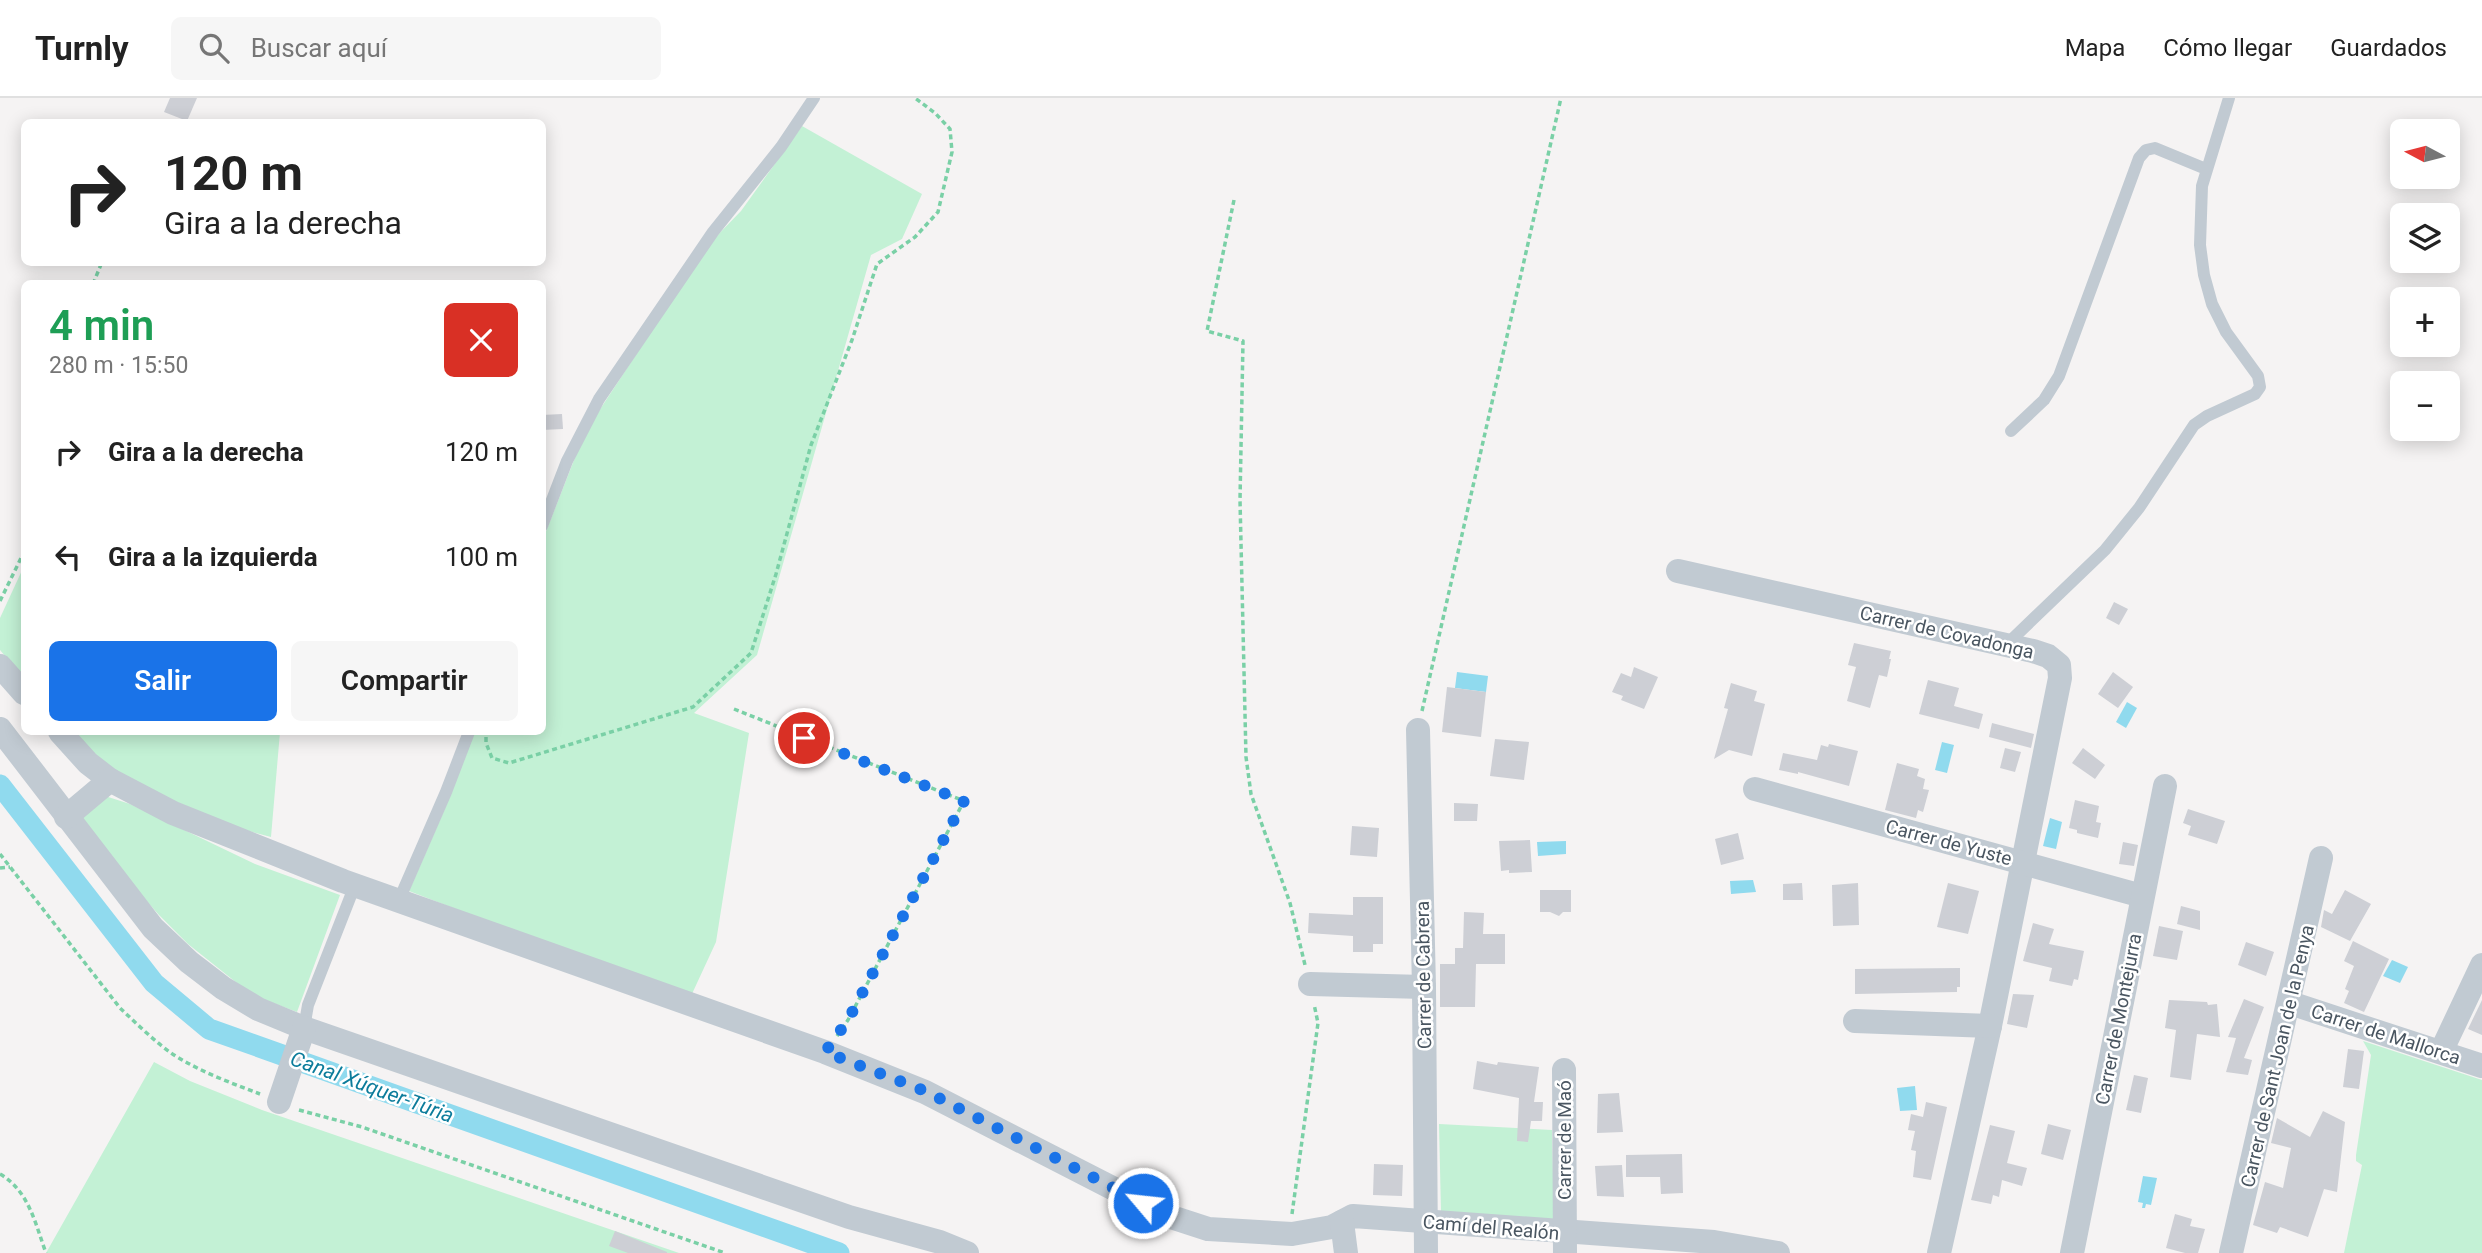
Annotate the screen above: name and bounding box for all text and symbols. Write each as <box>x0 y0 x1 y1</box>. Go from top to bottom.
search box <box>171 17 661 80</box>
text: Turnly <box>35 29 129 68</box>
icon: search <box>195 29 233 67</box>
text: Buscar aquí <box>251 33 387 63</box>
text: Mapa <box>2065 34 2125 62</box>
text: Cómo llegar <box>2163 34 2292 62</box>
text: Guardados <box>2330 34 2447 62</box>
north arrow <box>2390 119 2460 189</box>
map controls <box>2390 119 2460 441</box>
text: 120 m <box>164 145 303 202</box>
icon: right <box>49 147 140 238</box>
button: layers <box>2390 203 2460 273</box>
text: Gira a la derecha <box>164 204 402 242</box>
button: + <box>2390 287 2460 357</box>
text: 4 min <box>49 301 154 350</box>
button: close <box>444 303 518 377</box>
text: 280 m · 15:50 <box>49 352 188 379</box>
button: − <box>2390 371 2460 441</box>
icon: right <box>49 433 87 471</box>
text: Gira a la derecha <box>108 437 304 467</box>
text: 120 m <box>445 437 518 467</box>
icon: left <box>49 538 87 576</box>
text: Gira a la izquierda <box>108 542 318 572</box>
text: 100 m <box>445 542 518 572</box>
street label: Carrer de Covadonga <box>1858 601 2036 664</box>
button: Salir <box>49 641 277 721</box>
button: Compartir <box>291 641 518 721</box>
pin <box>774 708 834 768</box>
icon: arrive <box>785 719 823 757</box>
street label: Carrer de Yuste <box>1883 815 2015 870</box>
street label: Carrer de Cabrera <box>1411 901 1436 1049</box>
street label: Carrer de Sant Joan de la Penya <box>2236 923 2319 1190</box>
street label: Carrer de Montejurra <box>2091 931 2146 1107</box>
street label: Carrer de Mallorca <box>2308 999 2463 1069</box>
water label: Canal Xúquer-Túria <box>287 1046 457 1128</box>
street label: Carrer de Maó <box>1553 1080 1576 1200</box>
position arrow <box>1106 1166 1180 1240</box>
street label: Camí del Realón <box>1422 1210 1560 1245</box>

